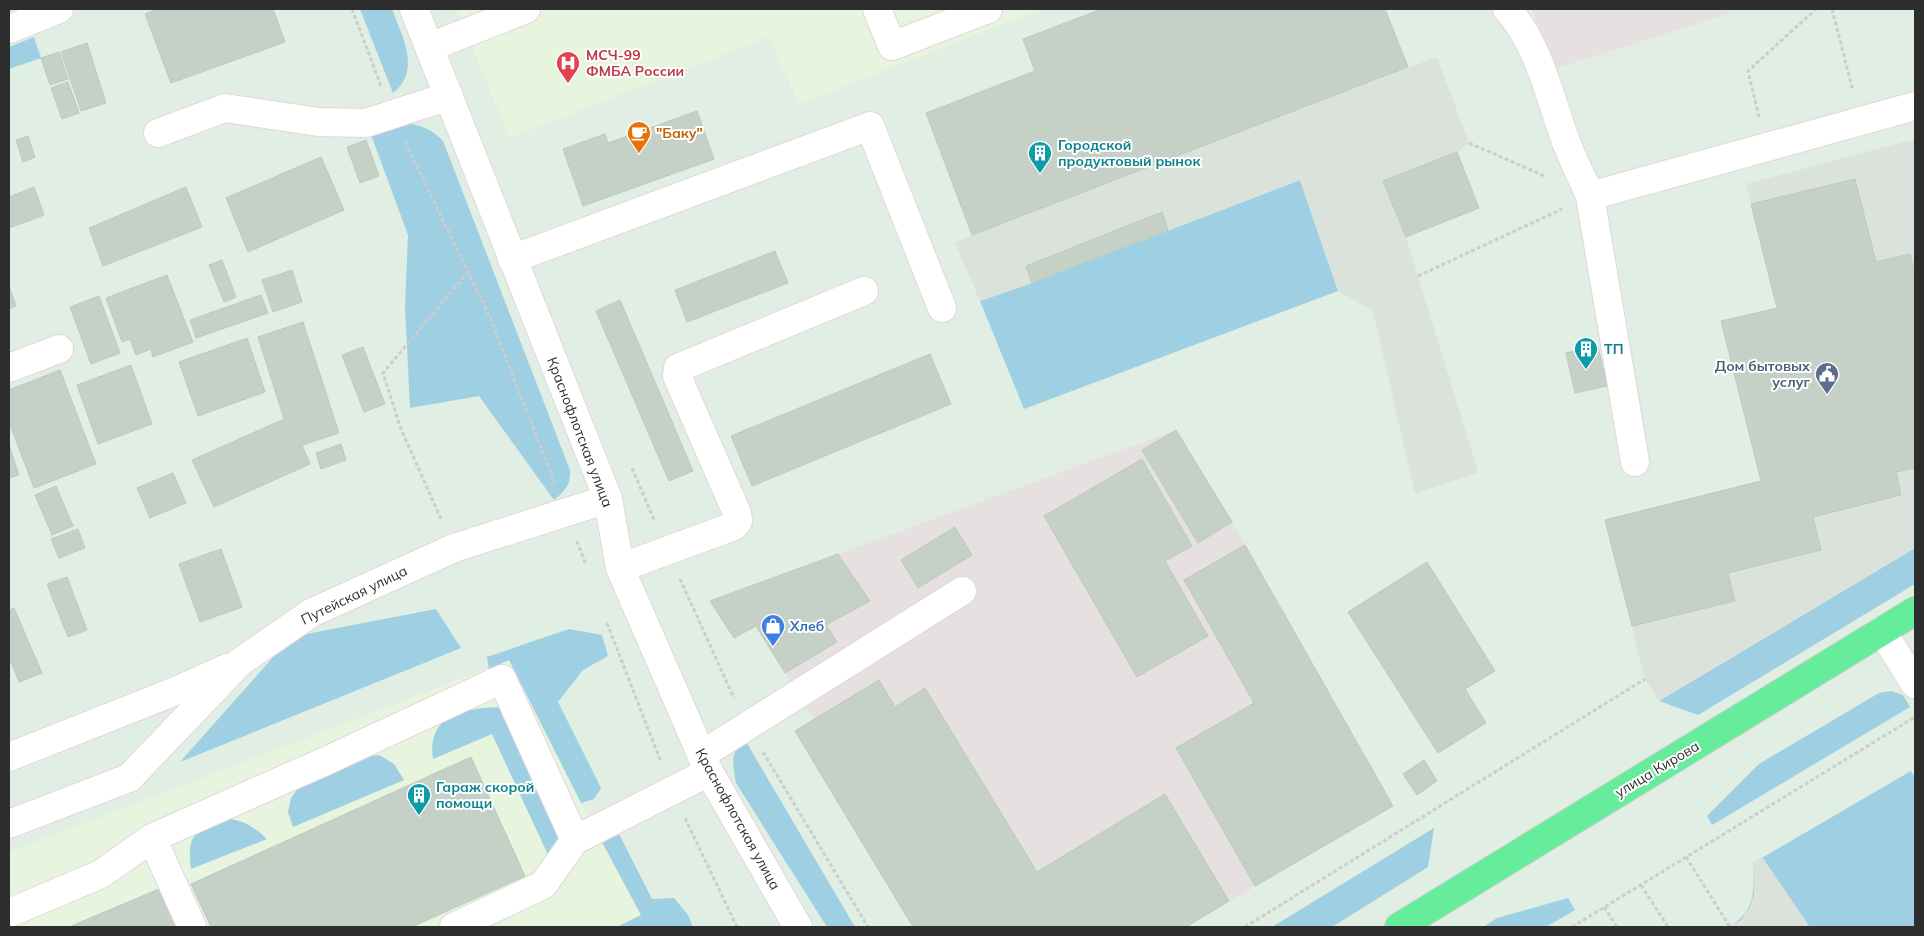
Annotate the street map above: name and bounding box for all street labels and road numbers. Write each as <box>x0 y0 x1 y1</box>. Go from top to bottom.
street label: Краснофлотская улица <box>543 354 617 510</box>
street label: Путейская улица <box>298 561 410 629</box>
street label: улица Кирова <box>1612 737 1702 801</box>
street label: Краснофлотская улица <box>692 745 784 893</box>

